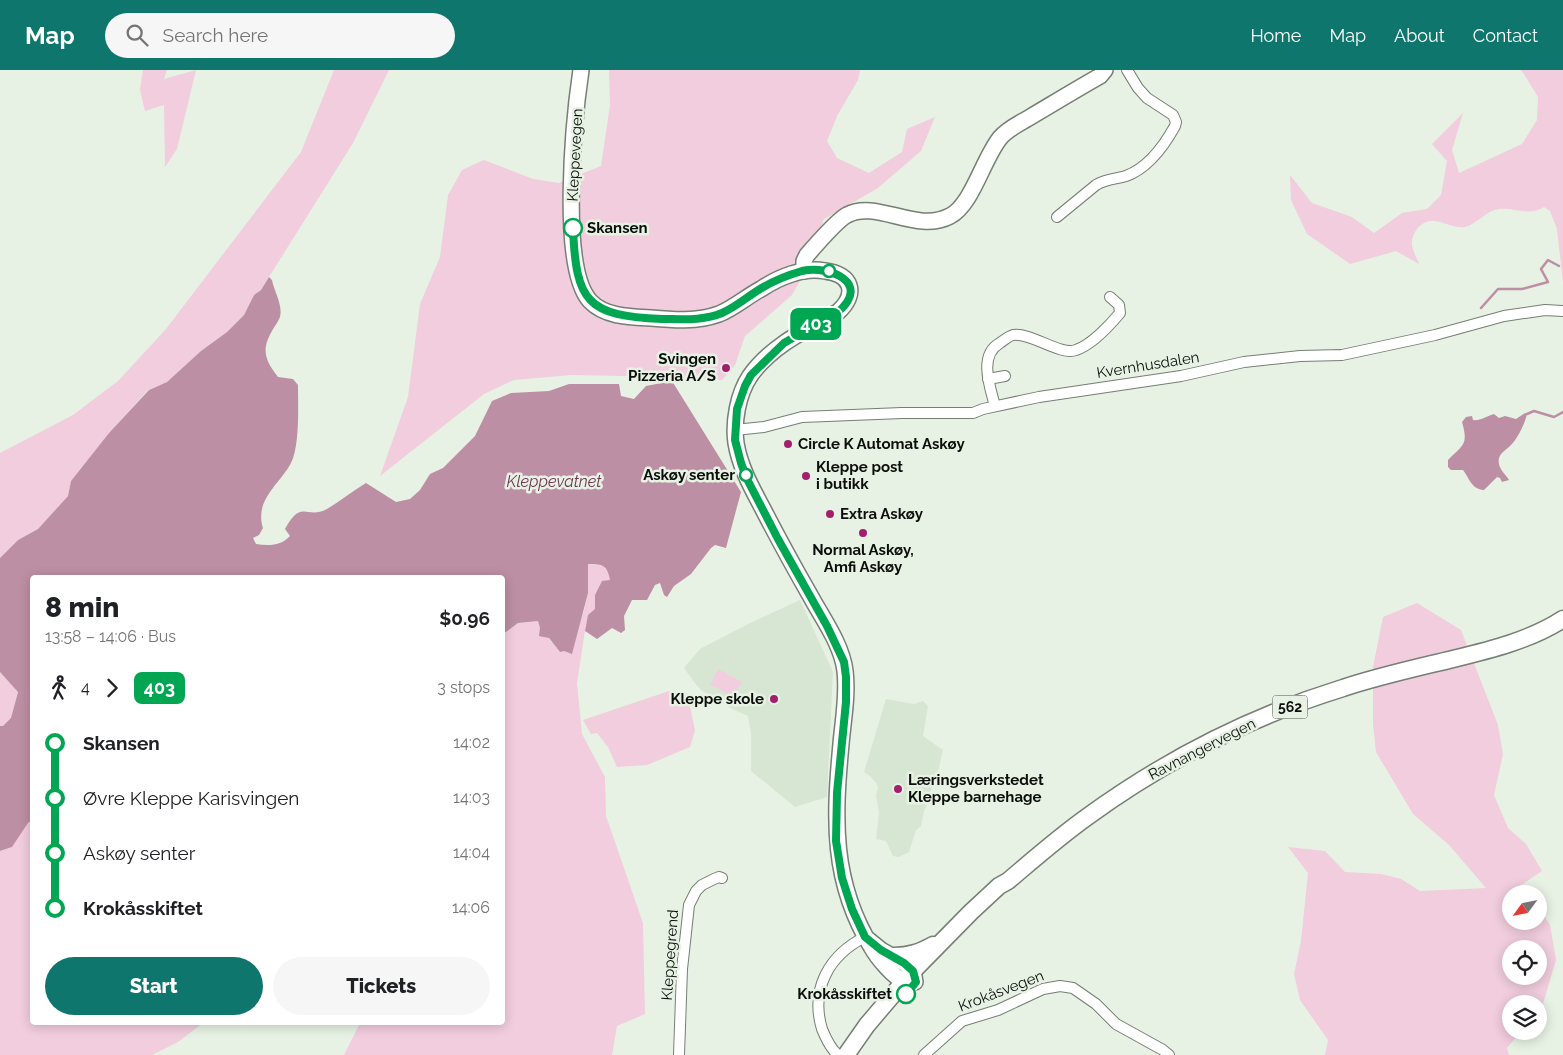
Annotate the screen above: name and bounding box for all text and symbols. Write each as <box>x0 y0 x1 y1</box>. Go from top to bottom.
search box <box>105 13 455 58</box>
text: Map <box>25 21 75 50</box>
icon: search <box>123 21 151 49</box>
text: Search here <box>163 24 268 46</box>
text: Home <box>1250 25 1301 46</box>
text: Map <box>1329 25 1366 46</box>
text: About <box>1394 25 1445 46</box>
text: Contact <box>1473 25 1538 46</box>
street label: Kleppevegen <box>564 108 586 202</box>
marker: Skansen <box>563 218 583 238</box>
place label: Skansen <box>587 219 648 237</box>
unlabelled marker <box>822 264 836 278</box>
line badge: 403 <box>787 308 845 340</box>
text: 403 <box>800 313 832 334</box>
street label: Kvernhusdalen <box>1095 348 1201 382</box>
place label: Svingen Pizzeria A/S <box>628 350 716 385</box>
marker: Svingen Pizzeria A/S <box>720 362 732 374</box>
place label: Circle K Automat Askøy <box>798 435 965 453</box>
marker: Circle K Automat Askøy <box>782 438 794 450</box>
place label: Kleppe post i butikk <box>816 458 903 493</box>
place label: Askøy senter <box>643 466 735 484</box>
marker: Askøy senter <box>739 468 753 482</box>
marker: Kleppe post i butikk <box>800 470 812 482</box>
water label: Kleppevatnet <box>507 472 602 491</box>
place label: Extra Askøy <box>840 505 924 523</box>
marker: Extra Askøy <box>824 508 836 520</box>
marker: Normal Askøy, Amfi Askøy <box>857 527 869 539</box>
place label: Normal Askøy, Amfi Askøy <box>812 541 914 576</box>
text: 8 min <box>45 591 119 624</box>
text: $0.96 <box>439 607 490 629</box>
text: 13:58 – 14:06 · Bus <box>45 627 176 646</box>
icon: walk <box>45 674 73 702</box>
icon: forward <box>98 674 126 702</box>
text: 403 <box>144 677 175 698</box>
text: 4 <box>81 678 90 697</box>
text: 3 stops <box>437 678 490 697</box>
place label: Kleppe skole <box>670 690 764 708</box>
marker: Kleppe skole <box>768 693 780 705</box>
road number: 562 <box>1272 696 1308 719</box>
street label: Ravnangervegen <box>1145 714 1259 784</box>
text: Skansen <box>83 732 160 754</box>
text: 14:02 <box>453 733 490 752</box>
place label: Læringsverkstedet Kleppe barnehage <box>908 771 1044 806</box>
marker: Læringsverkstedet Kleppe barnehage <box>892 783 904 795</box>
text: Øvre Kleppe Karisvingen <box>83 787 299 809</box>
text: 14:03 <box>453 788 490 807</box>
text: Askøy senter <box>83 842 195 864</box>
text: 14:04 <box>453 843 490 862</box>
north arrow <box>1502 885 1548 930</box>
map controls <box>1502 885 1547 1040</box>
text: Krokåsskiftet <box>83 897 203 919</box>
text: 14:06 <box>452 898 490 917</box>
street label: Kleppegrend <box>658 909 682 1001</box>
button: locate <box>1502 940 1547 985</box>
button: Start <box>45 957 263 1015</box>
button: Tickets <box>273 957 490 1015</box>
street label: Krokåsvegen <box>956 966 1046 1016</box>
marker: Krokåsskiftet <box>896 984 916 1004</box>
place label: Krokåsskiftet <box>797 985 892 1003</box>
button: layers <box>1502 995 1547 1040</box>

